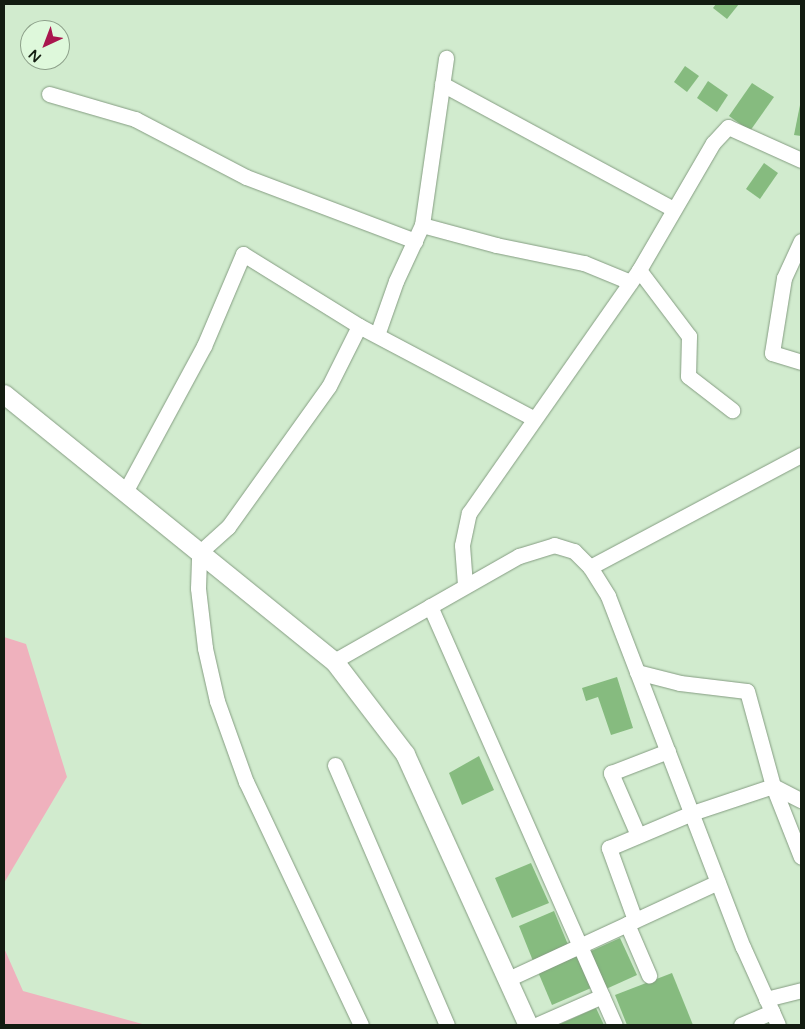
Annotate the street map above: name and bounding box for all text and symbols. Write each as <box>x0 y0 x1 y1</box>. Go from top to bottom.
north arrow <box>20 20 70 70</box>
text: N <box>25 46 45 66</box>

